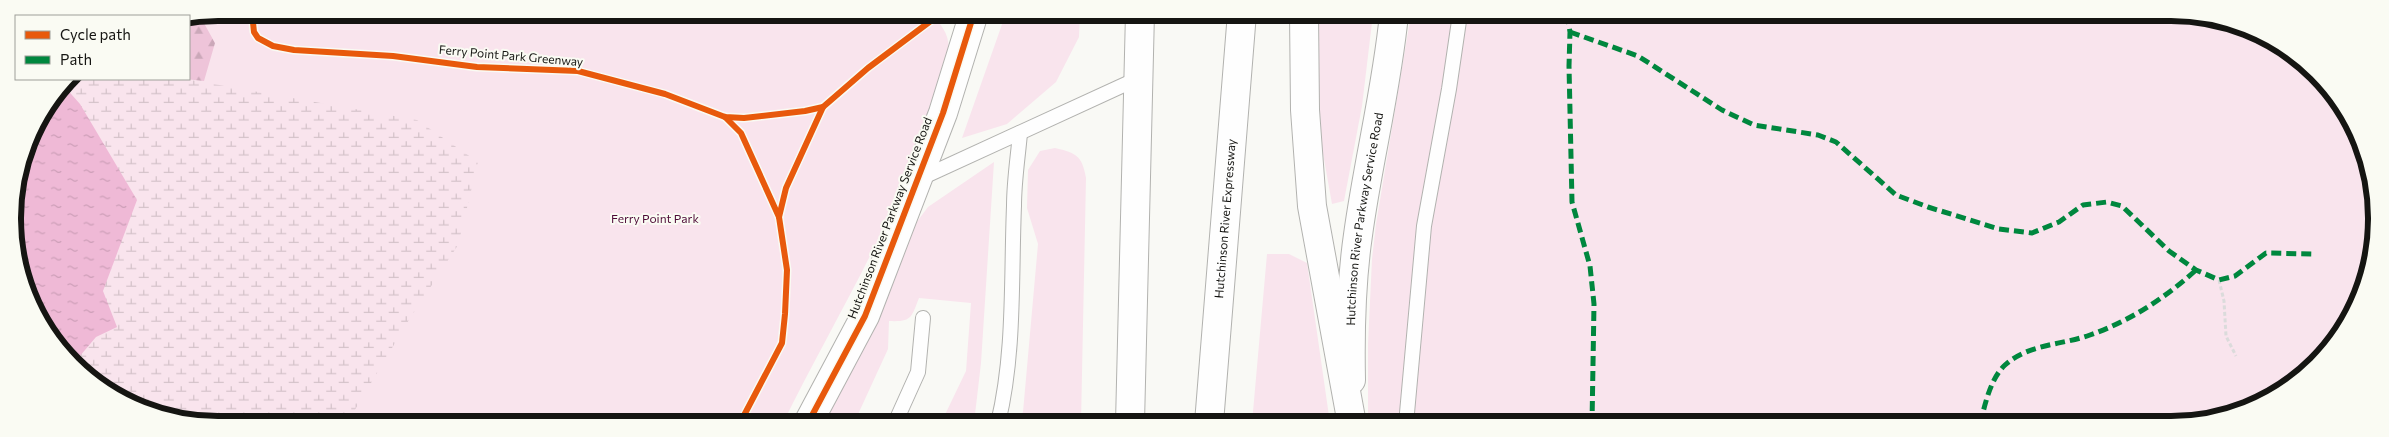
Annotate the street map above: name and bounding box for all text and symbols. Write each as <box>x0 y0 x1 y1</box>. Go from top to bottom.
legend <box>15 15 190 80</box>
text: Cycle path <box>60 25 131 43</box>
street label: Ferry Point Park Greenway <box>438 42 584 68</box>
text: Path <box>60 50 92 68</box>
street label: Hutchinson River Parkway Service Road <box>1343 111 1385 326</box>
street label: Hutchinson River Parkway Service Road <box>844 115 934 320</box>
street label: Hutchinson River Expressway <box>1211 138 1238 299</box>
park label: Ferry Point Park <box>611 211 699 225</box>

